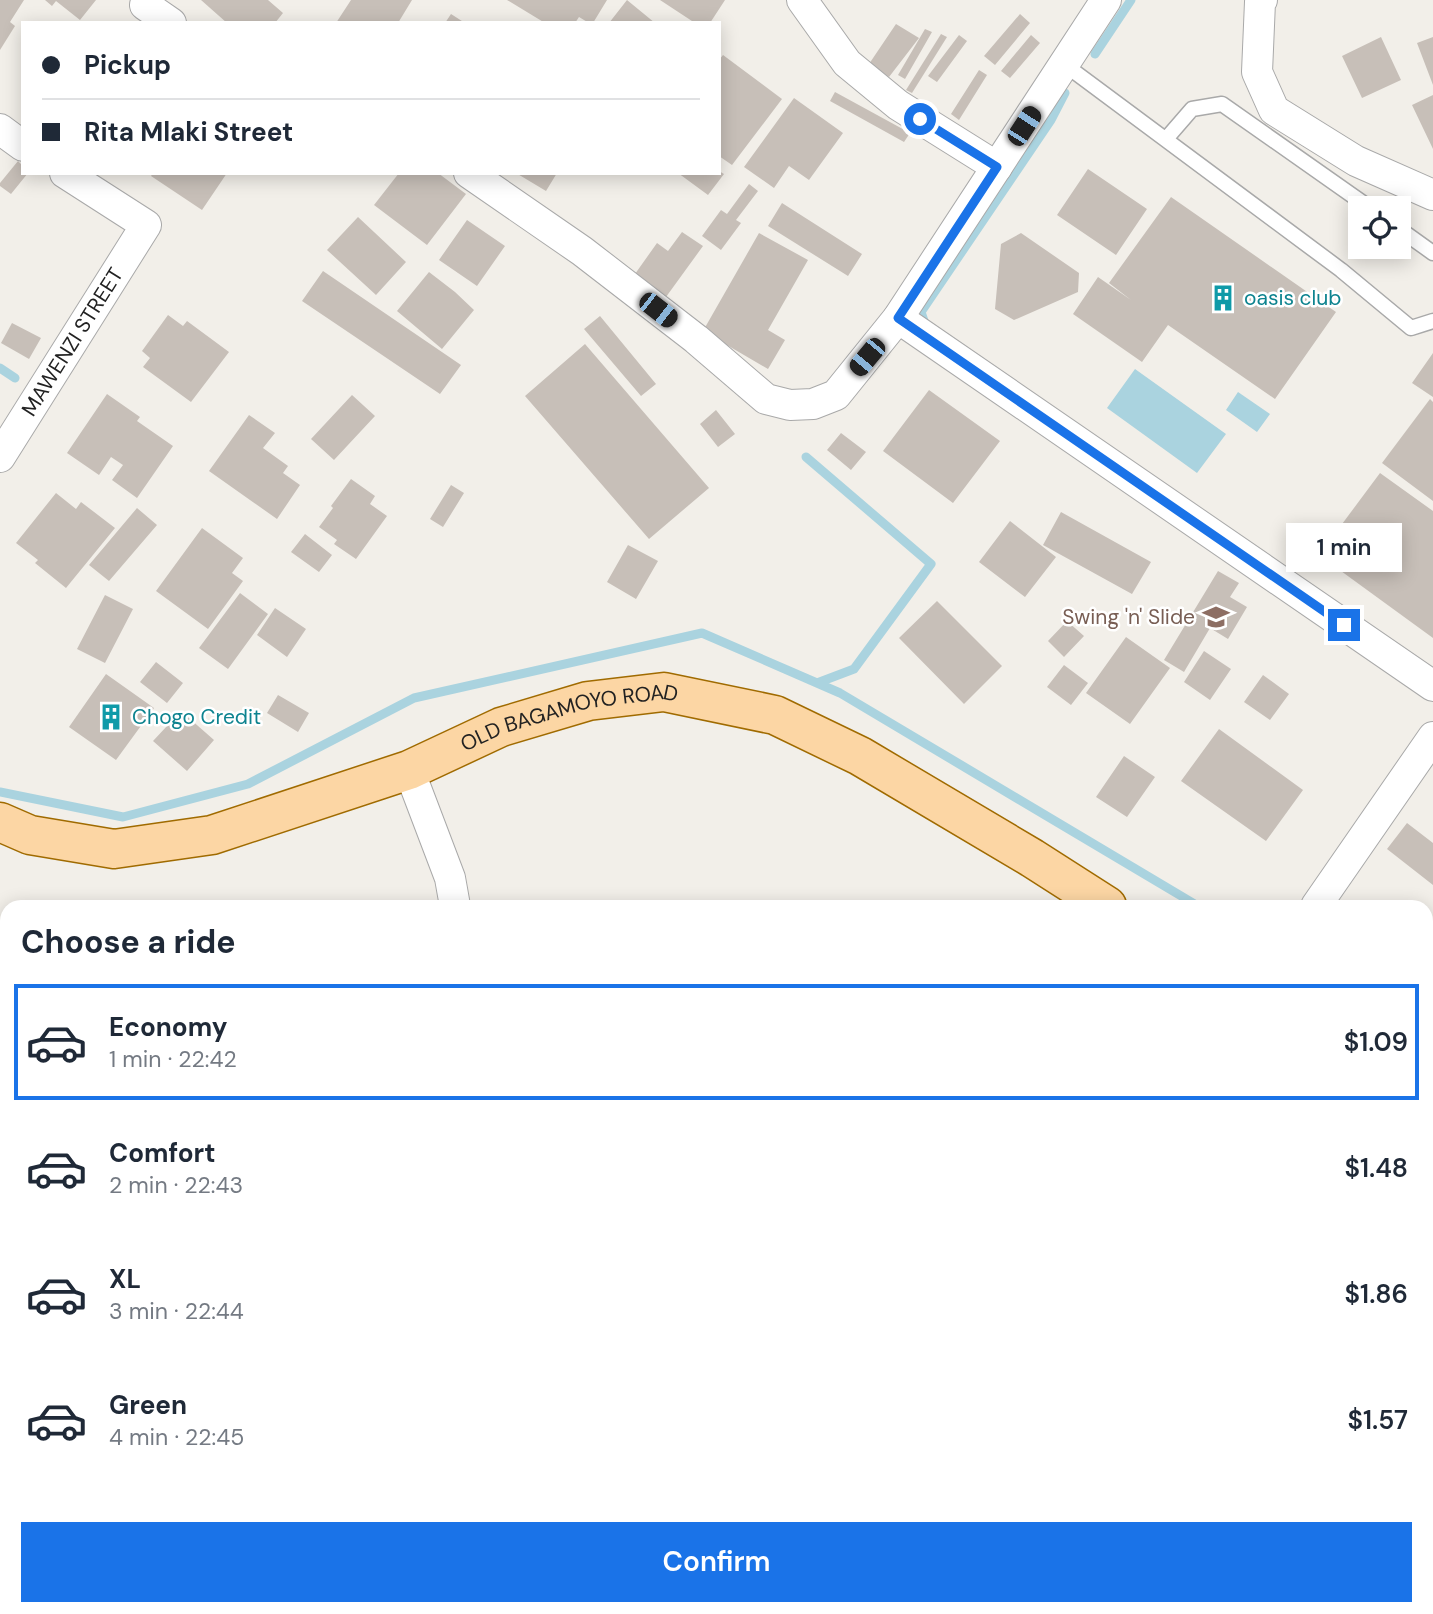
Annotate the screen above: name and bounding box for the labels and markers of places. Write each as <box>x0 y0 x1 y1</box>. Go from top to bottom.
building icon: oasis club <box>1208 283 1238 313</box>
place label: oasis club <box>1244 284 1341 312</box>
school or university icon: Swing 'n' Slide <box>1201 602 1231 632</box>
place label: Swing 'n' Slide <box>1062 603 1195 631</box>
building icon: Chogo Credit <box>96 702 126 732</box>
place label: Chogo Credit <box>132 703 261 731</box>

